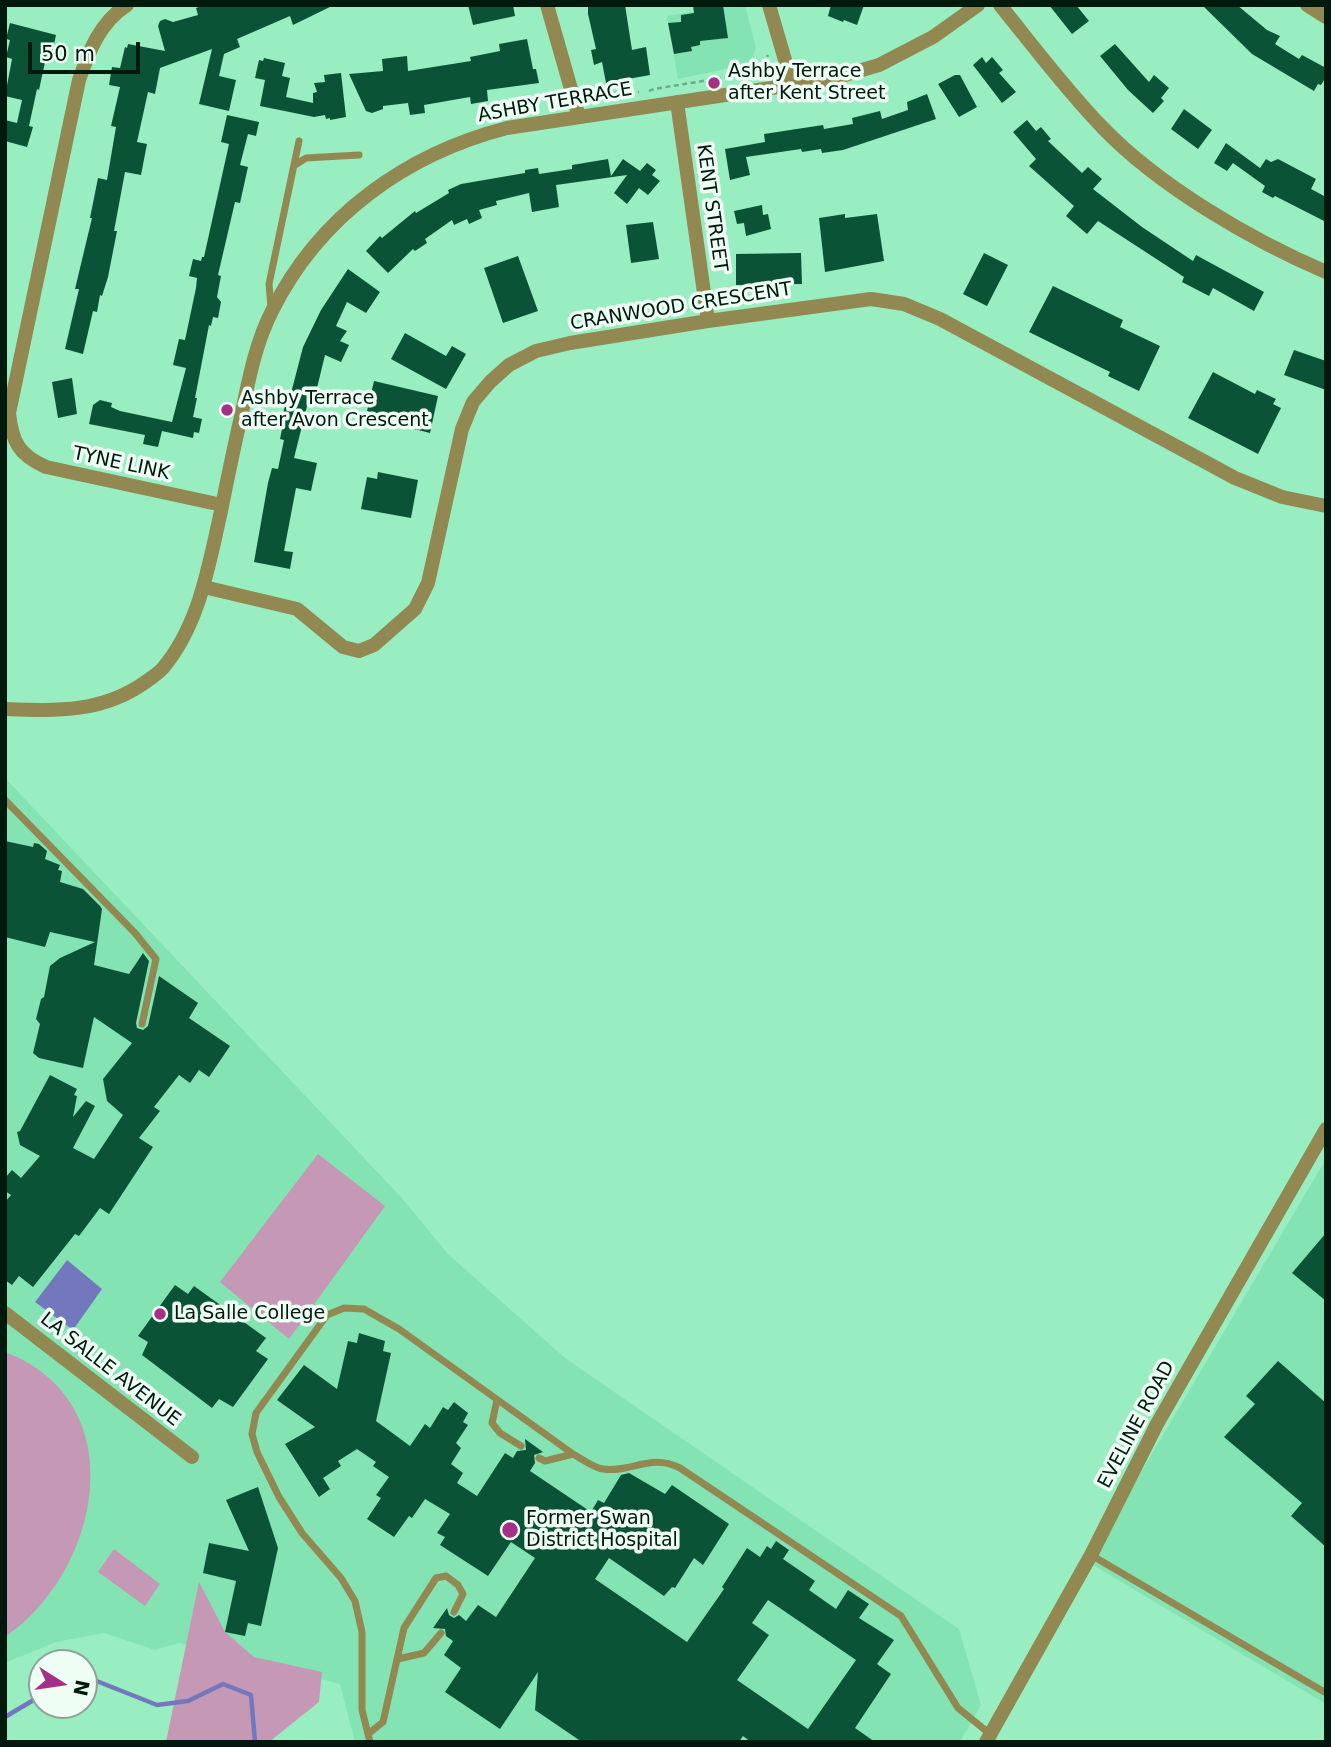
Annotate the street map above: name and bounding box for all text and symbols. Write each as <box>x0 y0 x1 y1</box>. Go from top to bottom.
scale bar <box>32 28 144 72</box>
text: 50 m <box>41 42 95 66</box>
place label: Ashby Terrace after Kent Street <box>728 61 885 105</box>
marker: Ashby Terrace after Kent Street <box>706 75 722 91</box>
street label: ASHBY TERRACE <box>476 78 634 128</box>
street label: KENT STREET <box>691 143 731 273</box>
street label: CRANWOOD CRESCENT <box>569 278 793 336</box>
place label: Ashby Terrace after Avon Crescent <box>241 388 429 432</box>
marker: Ashby Terrace after Avon Crescent <box>219 402 235 418</box>
street label: TYNE LINK <box>71 443 171 485</box>
place label: La Salle College <box>174 1303 325 1325</box>
marker: La Salle College <box>152 1306 168 1322</box>
street label: LA SALLE AVENUE <box>35 1308 185 1432</box>
street label: EVELINE ROAD <box>1094 1357 1180 1493</box>
place label: Former Swan District Hospital <box>526 1508 678 1552</box>
marker: Former Swan District Hospital <box>500 1520 520 1540</box>
north arrow <box>28 1649 98 1719</box>
text: N <box>69 1678 94 1698</box>

